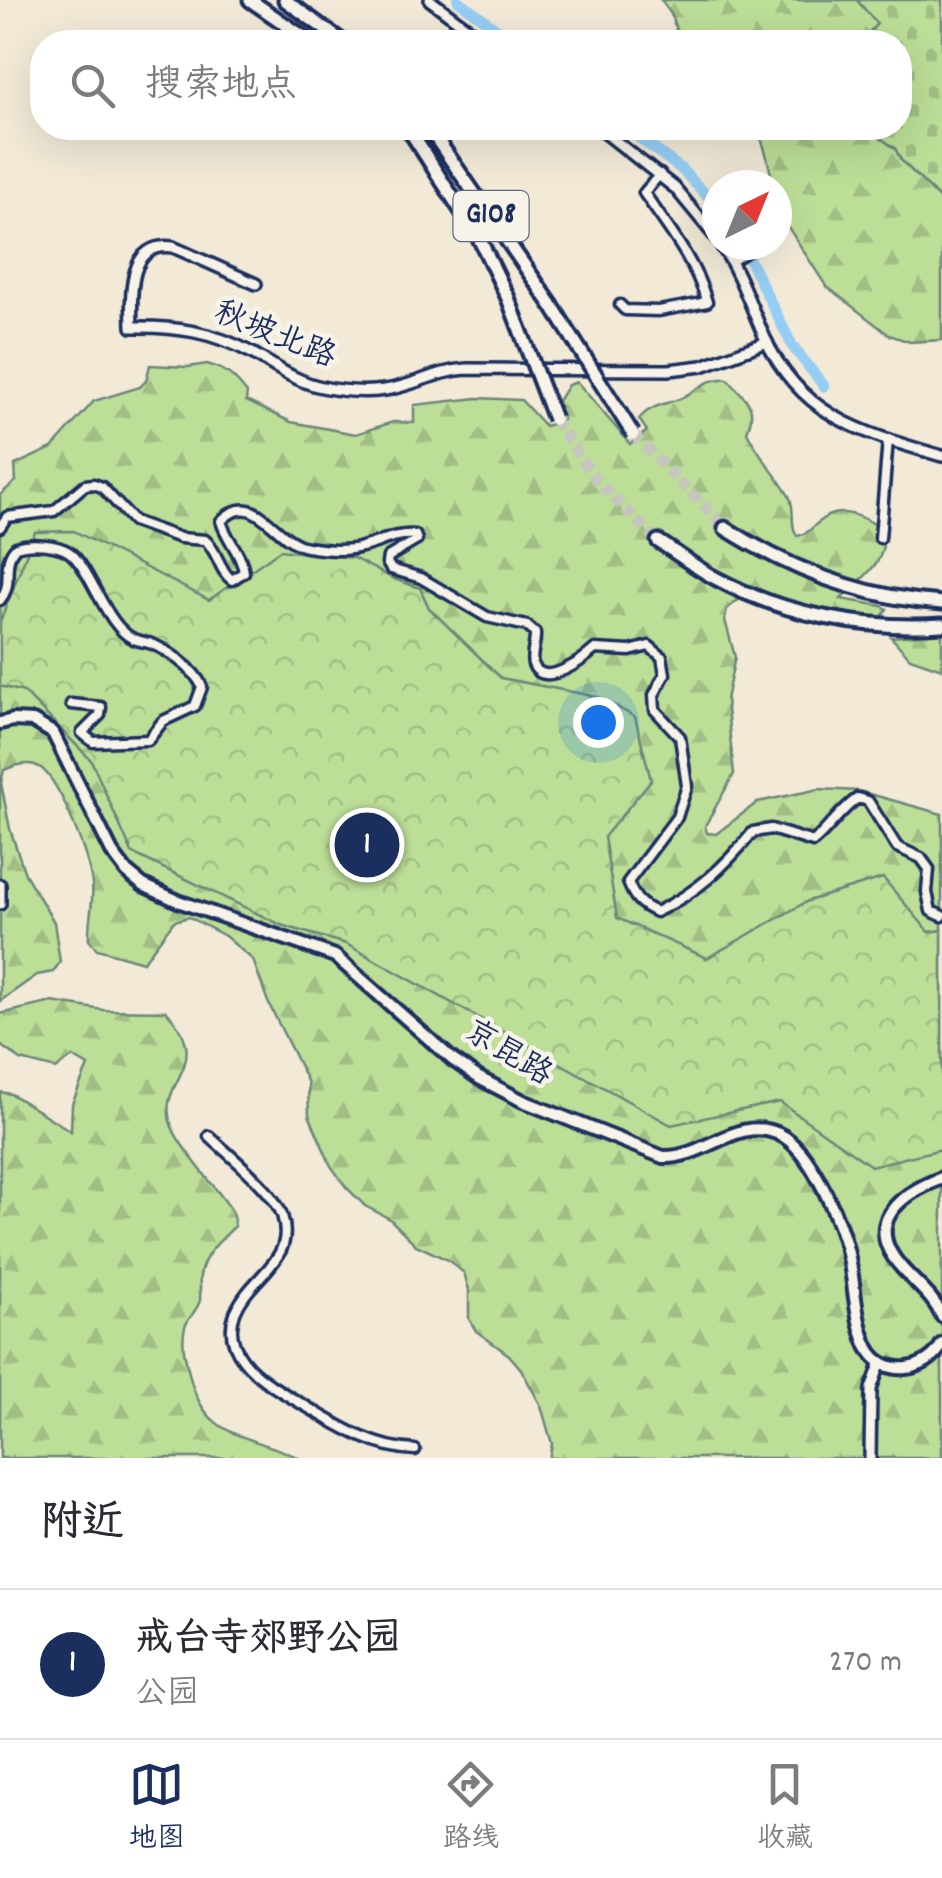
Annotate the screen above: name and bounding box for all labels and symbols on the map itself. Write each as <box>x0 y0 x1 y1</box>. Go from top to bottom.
north arrow <box>702 170 792 260</box>
road number: G108 <box>454 191 528 241</box>
street label: 秋坡北路 <box>206 292 342 382</box>
your location <box>573 697 624 748</box>
pin: 1 <box>334 808 400 882</box>
street label: 京昆路 <box>454 1011 560 1099</box>

